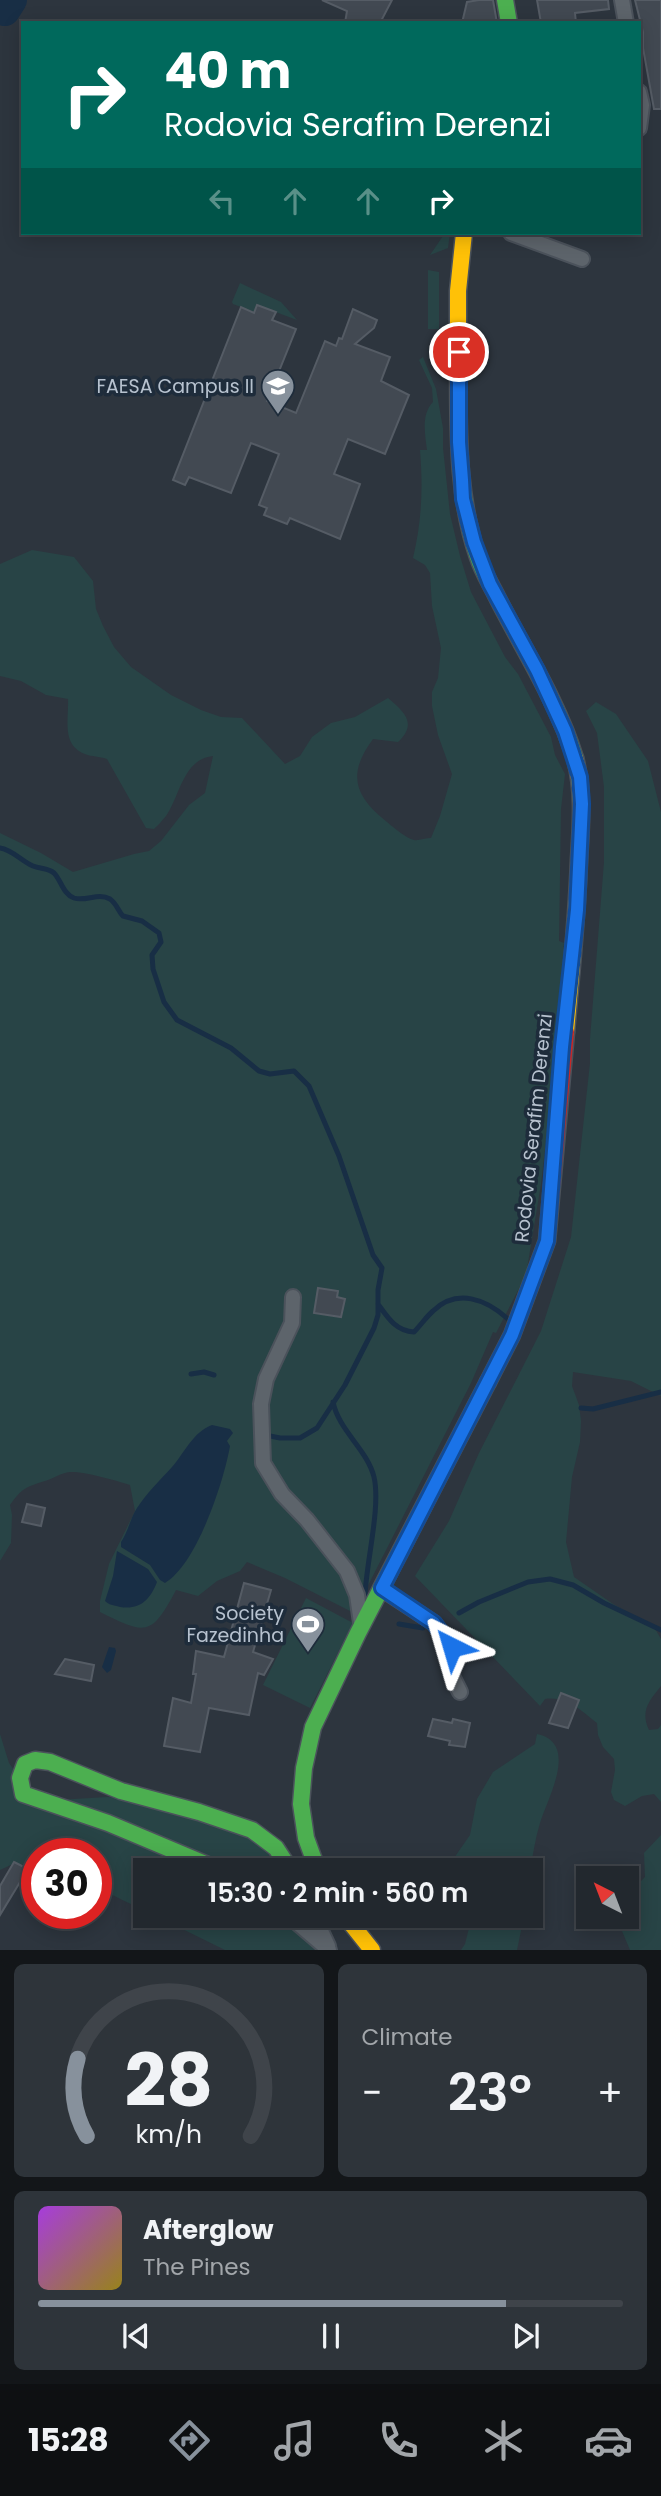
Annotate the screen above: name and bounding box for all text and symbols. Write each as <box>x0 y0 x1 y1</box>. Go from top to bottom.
text: 40 m <box>164 37 291 105</box>
icon: right <box>49 49 140 140</box>
text: Rodovia Serafim Derenzi <box>164 102 551 147</box>
icon: left <box>203 182 241 220</box>
icon: ahead <box>276 182 314 220</box>
icon: ahead <box>349 182 387 220</box>
icon: right <box>422 182 460 220</box>
pin <box>429 322 489 382</box>
icon: arrive <box>440 333 478 371</box>
school or university icon: FAESA Campus II <box>259 367 297 416</box>
place label: FAESA Campus II <box>96 373 254 400</box>
street label: Rodovia Serafim Derenzi <box>508 1012 559 1244</box>
place label: Society Fazedinha <box>186 1600 284 1649</box>
sports icon: Society Fazedinha <box>289 1605 327 1654</box>
position arrow <box>415 1610 489 1684</box>
speed limit sign: 30 <box>21 1838 112 1929</box>
north arrow <box>576 1866 639 1928</box>
map controls <box>576 1866 639 1929</box>
text: 15:30 · 2 min · 560 m <box>208 1875 468 1911</box>
text: Climate <box>362 2021 452 2053</box>
text: 28 <box>124 2031 213 2132</box>
text: 23° <box>448 2056 532 2129</box>
text: − <box>362 2066 382 2119</box>
text: + <box>597 2066 623 2119</box>
text: km/h <box>135 2117 202 2152</box>
text: Afterglow <box>143 2212 274 2248</box>
text: The Pines <box>143 2251 251 2283</box>
icon: previous <box>117 2317 155 2355</box>
icon: pause <box>312 2317 350 2355</box>
icon: next <box>507 2317 545 2355</box>
icon: directions <box>165 2416 214 2465</box>
icon: music <box>270 2416 319 2465</box>
icon: phone <box>374 2416 423 2465</box>
icon: climate <box>479 2416 528 2465</box>
icon: car <box>584 2416 633 2465</box>
text: 15:28 <box>28 2417 109 2462</box>

